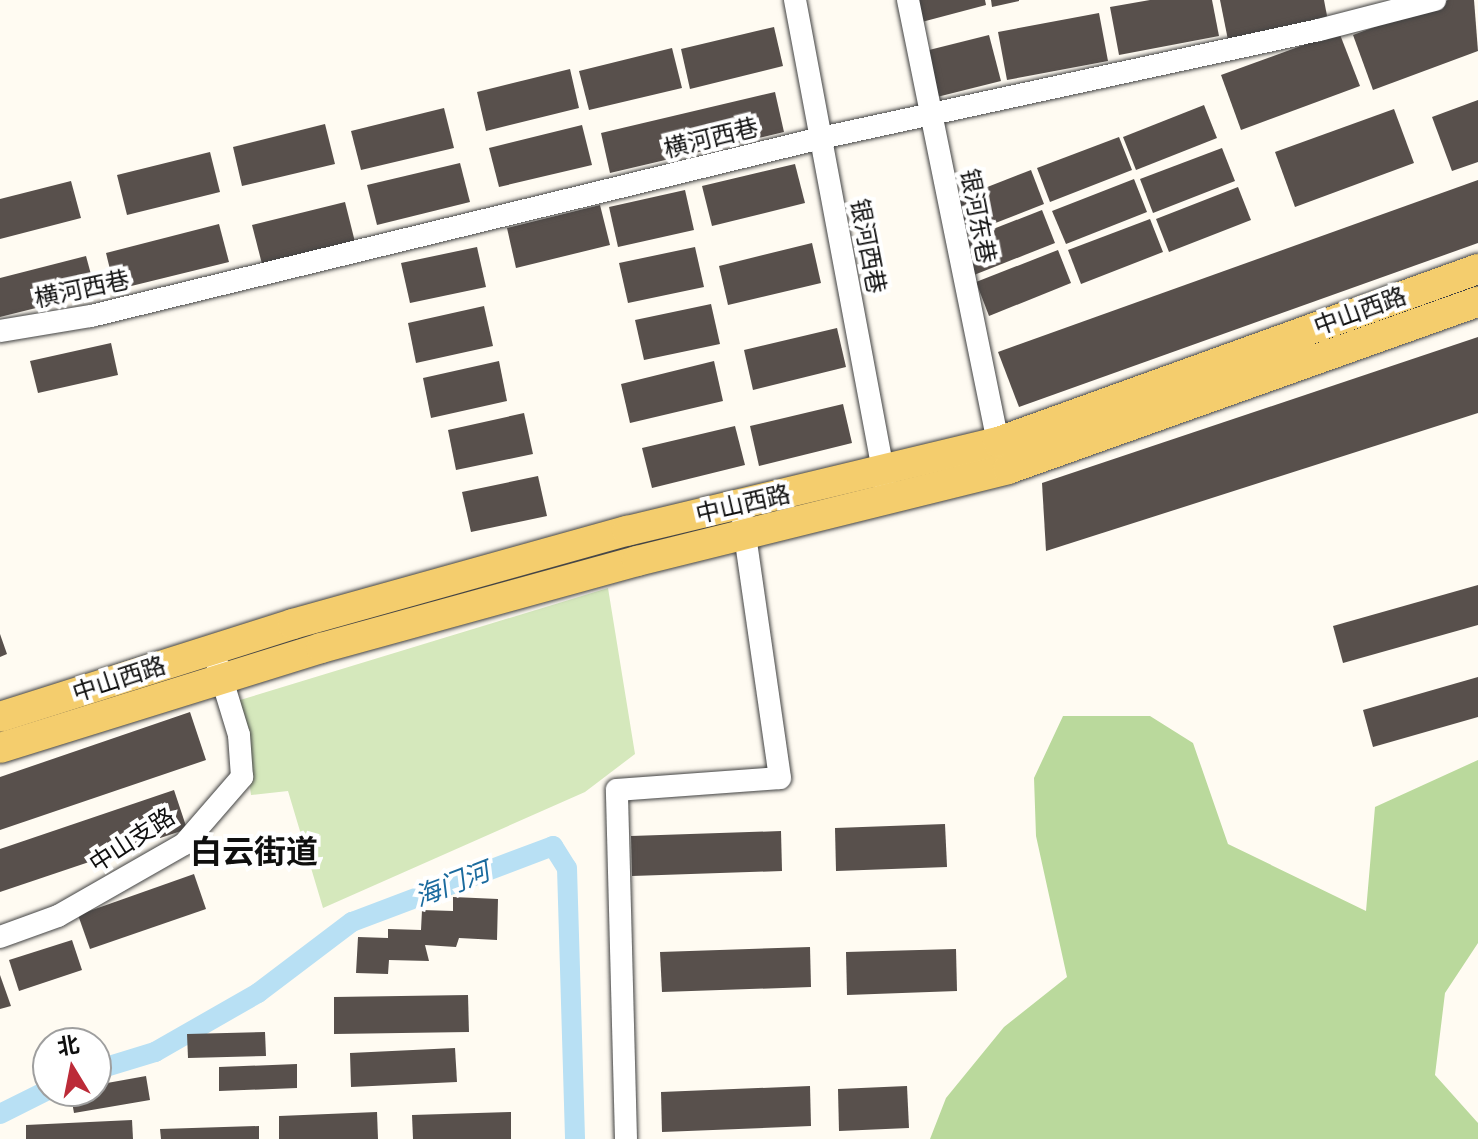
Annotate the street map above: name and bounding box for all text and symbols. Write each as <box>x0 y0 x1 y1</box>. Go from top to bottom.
street label: 横河西巷 <box>661 112 761 164</box>
street label: 银河东巷 <box>955 166 1001 266</box>
street label: 银河西巷 <box>845 196 891 296</box>
street label: 横河西巷 <box>32 265 132 313</box>
street label: 中山西路 <box>1310 281 1410 341</box>
street label: 中山西路 <box>693 479 793 529</box>
street label: 中山西路 <box>69 650 169 708</box>
street label: 中山支路 <box>84 802 180 878</box>
district label: 白云街道 <box>190 832 318 870</box>
water label: 海门河 <box>410 855 494 913</box>
north arrow <box>32 1027 112 1107</box>
text: 北 <box>55 1029 81 1061</box>

